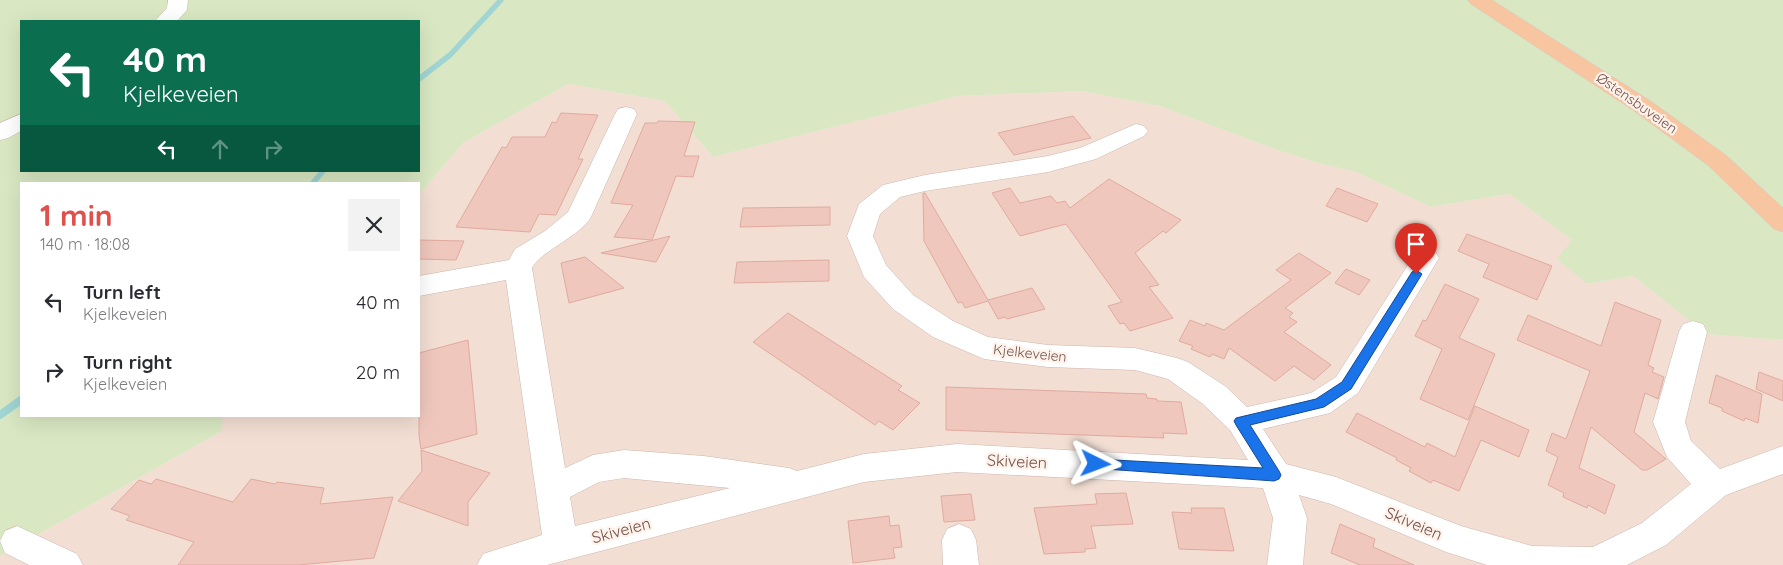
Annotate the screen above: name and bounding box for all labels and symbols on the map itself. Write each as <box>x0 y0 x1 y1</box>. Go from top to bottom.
street label: Østensbuveien <box>1593 68 1681 138</box>
pin <box>1395 223 1437 274</box>
street label: Kjelkeveien <box>992 340 1068 366</box>
position arrow <box>1069 437 1121 489</box>
street label: Skiveien <box>986 449 1048 473</box>
street label: Skiveien <box>1382 502 1446 544</box>
street label: Skiveien <box>589 513 653 547</box>

